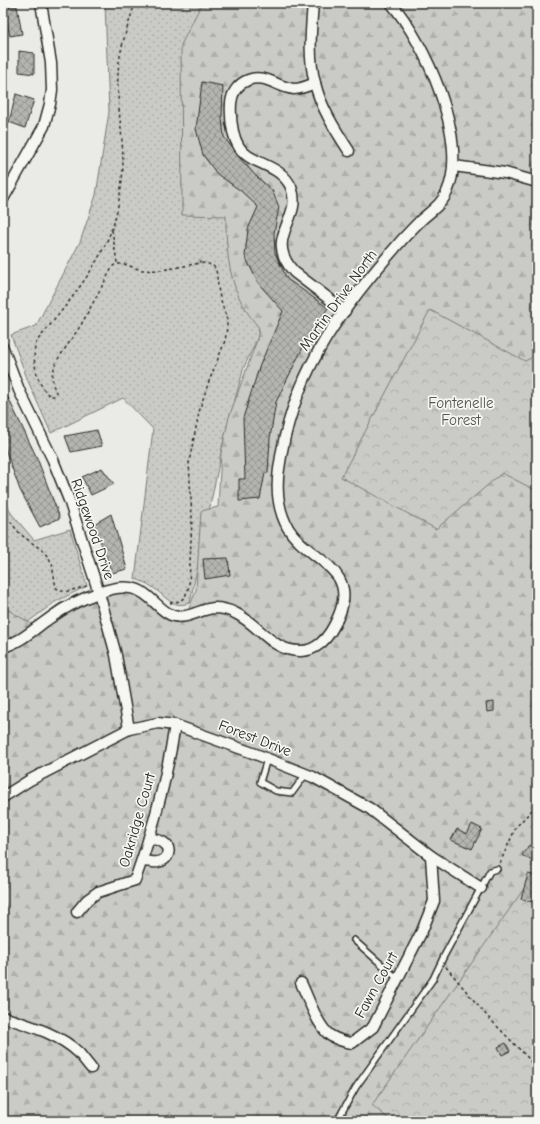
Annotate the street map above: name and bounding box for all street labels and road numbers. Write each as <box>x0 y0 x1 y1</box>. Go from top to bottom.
street label: Martin Drive North <box>295 246 381 354</box>
street label: Ridgewood Drive <box>67 476 119 582</box>
street label: Forest Drive <box>216 716 294 760</box>
street label: Oakridge Court <box>115 770 159 869</box>
street label: Fawn Court <box>350 948 402 1021</box>

